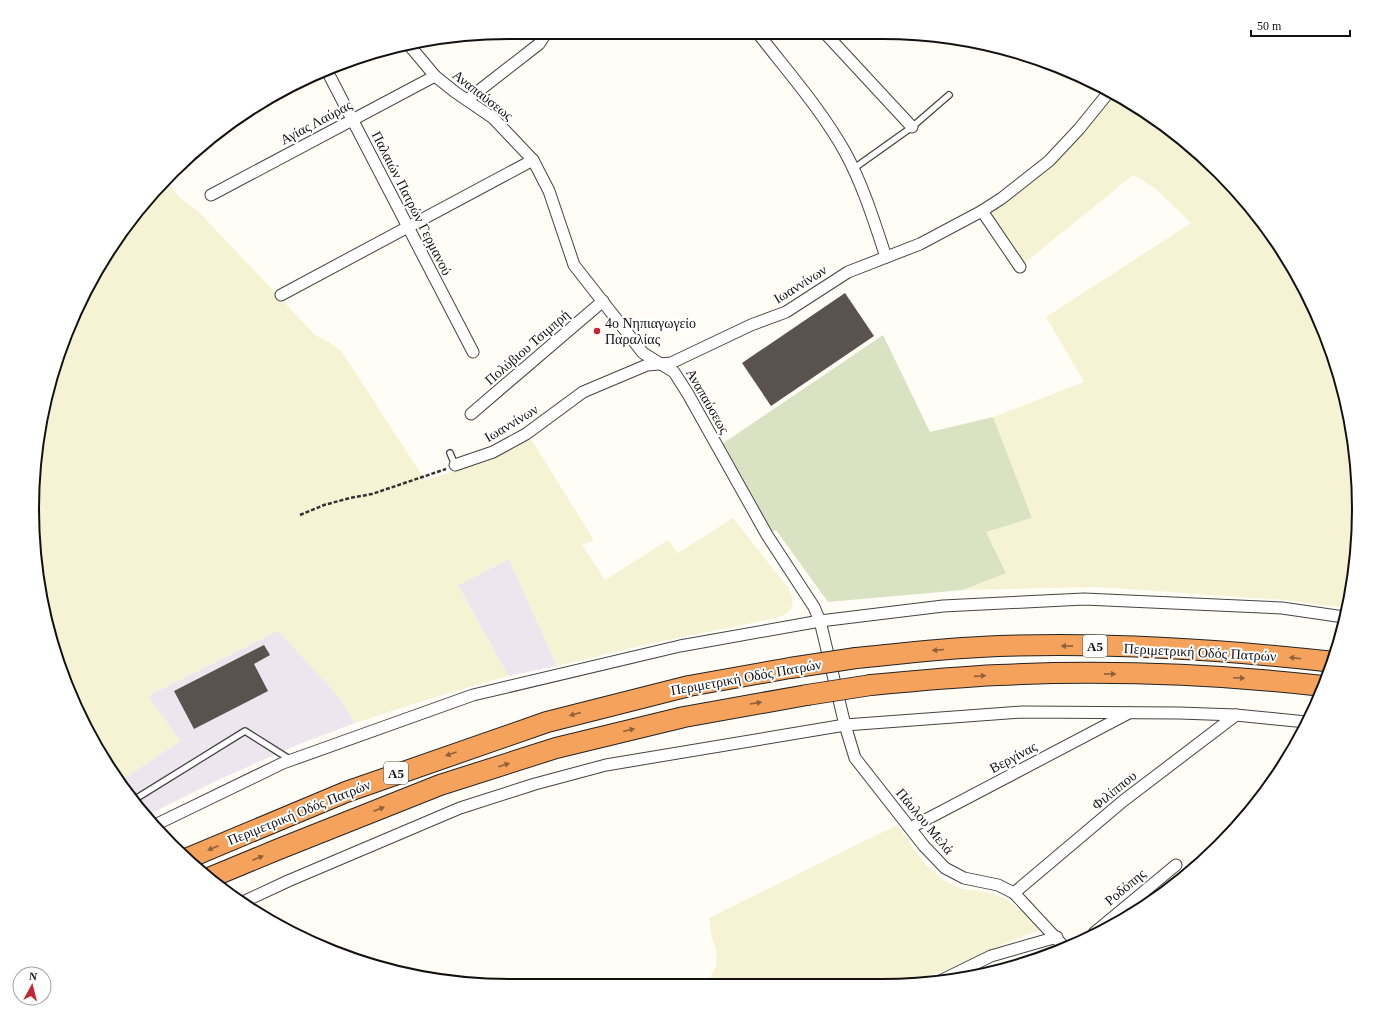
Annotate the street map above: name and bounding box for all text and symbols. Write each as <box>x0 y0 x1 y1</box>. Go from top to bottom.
scale bar <box>1251 12 1350 38</box>
text: 50 m <box>1257 19 1282 33</box>
street label: Αναπαύσεως <box>450 67 516 124</box>
street label: Αγίας Λαύρας <box>278 97 355 148</box>
street label: Παλαιών Πατρών Γερμανού <box>369 129 454 278</box>
street label: Ιωαννίνων <box>771 262 829 307</box>
street label: Πολύβιου Τσιμπρή <box>482 307 572 388</box>
place label: 4o Νηπιαγωγείο Παραλίας <box>605 316 696 347</box>
marker: 4o Νηπιαγωγείο Παραλίας <box>592 326 602 336</box>
street label: Αναπαύσεως <box>683 366 732 437</box>
street label: Ιωαννίνων <box>482 402 541 445</box>
road number: Α5 <box>1083 635 1107 657</box>
street label: Περιμετρική Οδός Πατρών <box>1123 641 1277 664</box>
one-way arrow <box>1061 642 1073 649</box>
one-way arrow <box>931 647 944 654</box>
one-way arrow <box>1289 655 1301 661</box>
street label: Περιμετρική Οδός Πατρών <box>670 657 823 698</box>
one-way arrow <box>1104 670 1116 677</box>
one-way arrow <box>974 673 986 680</box>
one-way arrow <box>1233 675 1245 682</box>
one-way arrow <box>750 700 762 706</box>
one-way arrow <box>568 712 581 718</box>
one-way arrow <box>623 727 635 733</box>
street label: Βεργίνας <box>987 739 1040 776</box>
one-way arrow <box>445 751 457 757</box>
road number: Α5 <box>384 762 408 784</box>
one-way arrow <box>498 762 510 768</box>
street label: Φιλίππου <box>1089 768 1140 813</box>
street label: Περιμετρική Οδός Πατρών <box>226 777 373 848</box>
street label: Πάυλου Μελά <box>893 785 957 858</box>
one-way arrow <box>373 805 385 811</box>
one-way arrow <box>207 845 218 851</box>
one-way arrow <box>253 854 265 860</box>
street label: Ροδόπης <box>1102 866 1149 909</box>
north arrow <box>12 966 52 1006</box>
text: N <box>29 970 38 983</box>

